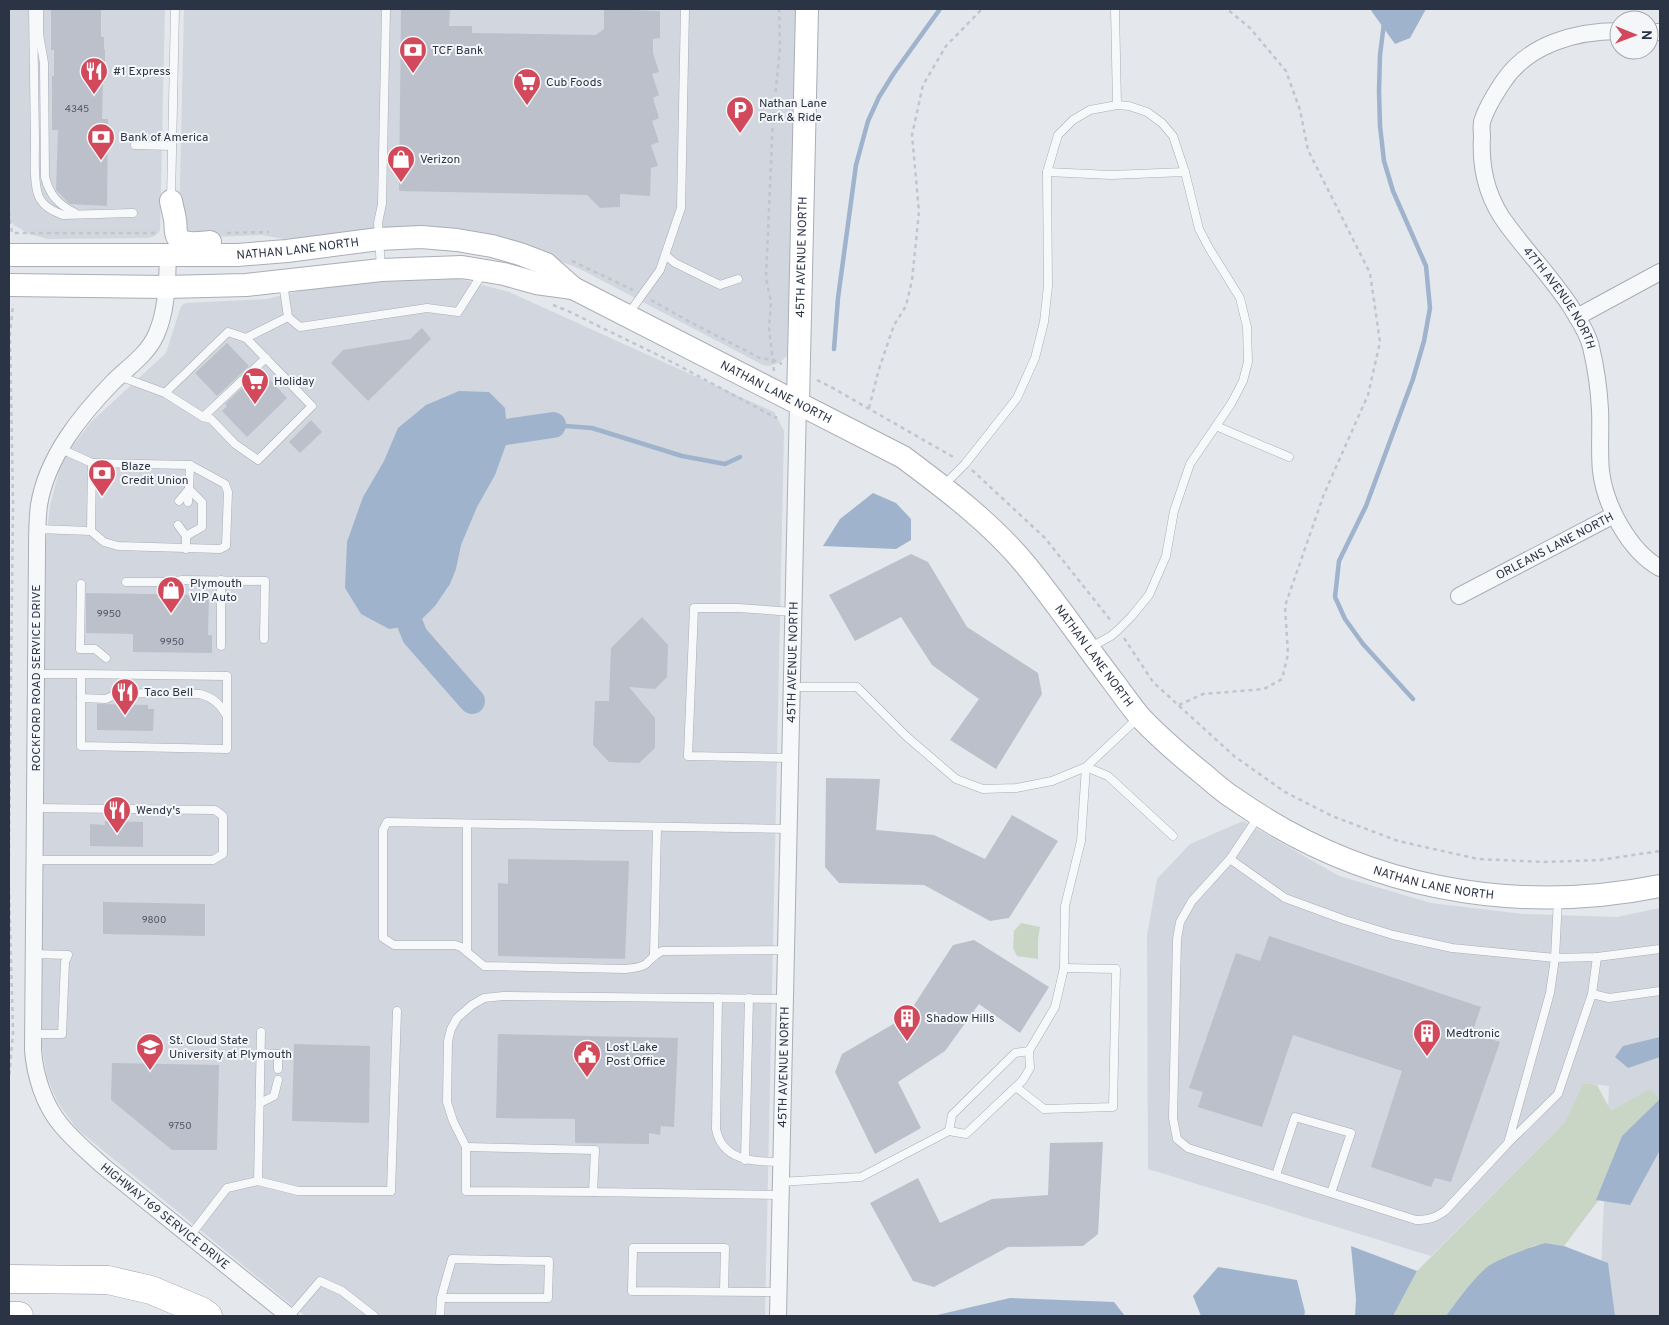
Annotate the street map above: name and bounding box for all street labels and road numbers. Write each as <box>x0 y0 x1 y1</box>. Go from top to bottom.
street label: 45TH AVENUE NORTH <box>793 196 812 318</box>
street label: NATHAN LANE NORTH <box>236 235 360 264</box>
street label: 47TH AVENUE NORTH <box>1519 244 1598 351</box>
street label: NATHAN LANE NORTH <box>717 358 834 428</box>
street label: ORLEANS LANE NORTH <box>1494 509 1617 584</box>
street label: ROCKFORD ROAD SERVICE DRIVE <box>29 585 45 771</box>
street label: 45TH AVENUE NORTH <box>784 601 803 723</box>
street label: NATHAN LANE NORTH <box>1050 602 1136 711</box>
street label: NATHAN LANE NORTH <box>1371 863 1495 904</box>
street label: 45TH AVENUE NORTH <box>775 1006 794 1128</box>
street label: HIGHWAY 169 SERVICE DRIVE <box>97 1160 232 1274</box>

